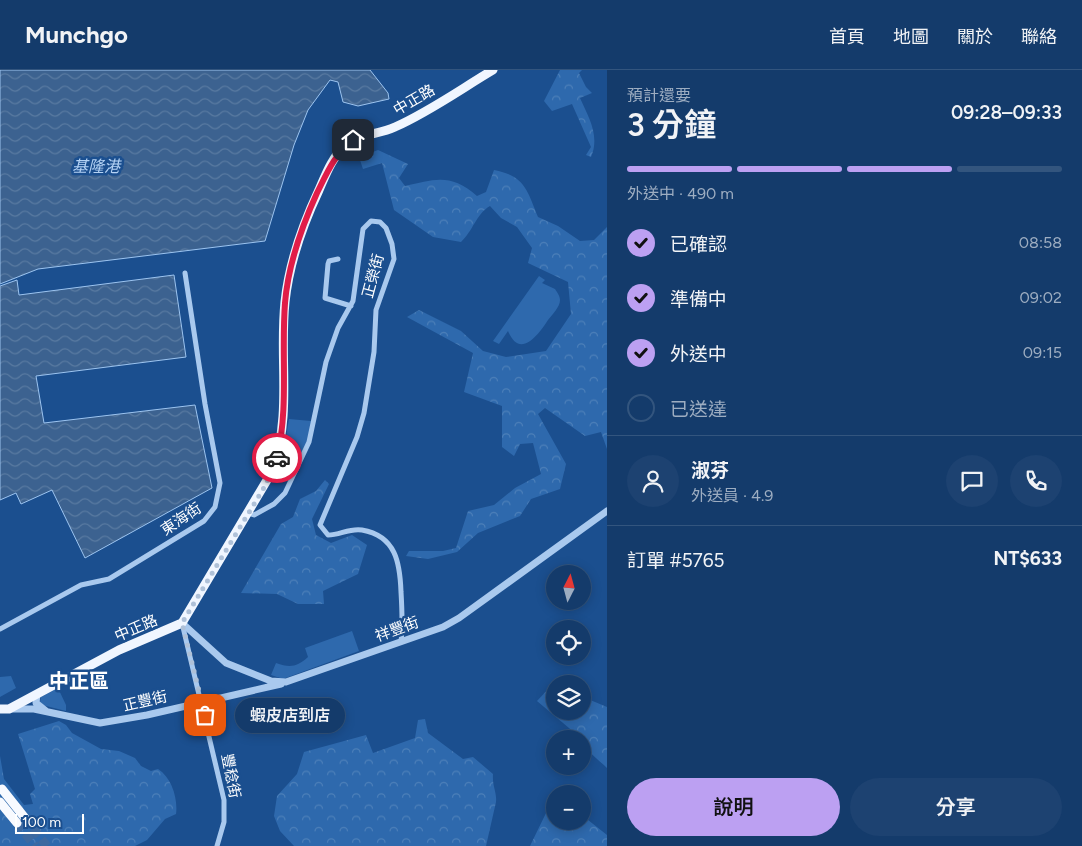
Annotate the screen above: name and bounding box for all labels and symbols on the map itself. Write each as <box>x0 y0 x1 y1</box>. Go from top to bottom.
street label: 中正路 <box>390 81 438 119</box>
pin <box>332 119 374 161</box>
water label: 基隆港 <box>72 157 122 176</box>
street label: 正榮街 <box>358 252 388 300</box>
courier <box>252 433 302 483</box>
street label: 東海街 <box>157 499 205 539</box>
north arrow <box>546 565 591 610</box>
street label: 中正路 <box>112 611 160 645</box>
street label: 祥豐街 <box>373 613 421 645</box>
district label: 中正區 <box>49 669 109 693</box>
street label: 正豐街 <box>121 687 169 715</box>
pin <box>184 694 226 736</box>
callout: 蝦皮店到店 <box>235 698 345 732</box>
street label: 豐稔街 <box>218 752 244 800</box>
scale bar <box>15 811 84 834</box>

